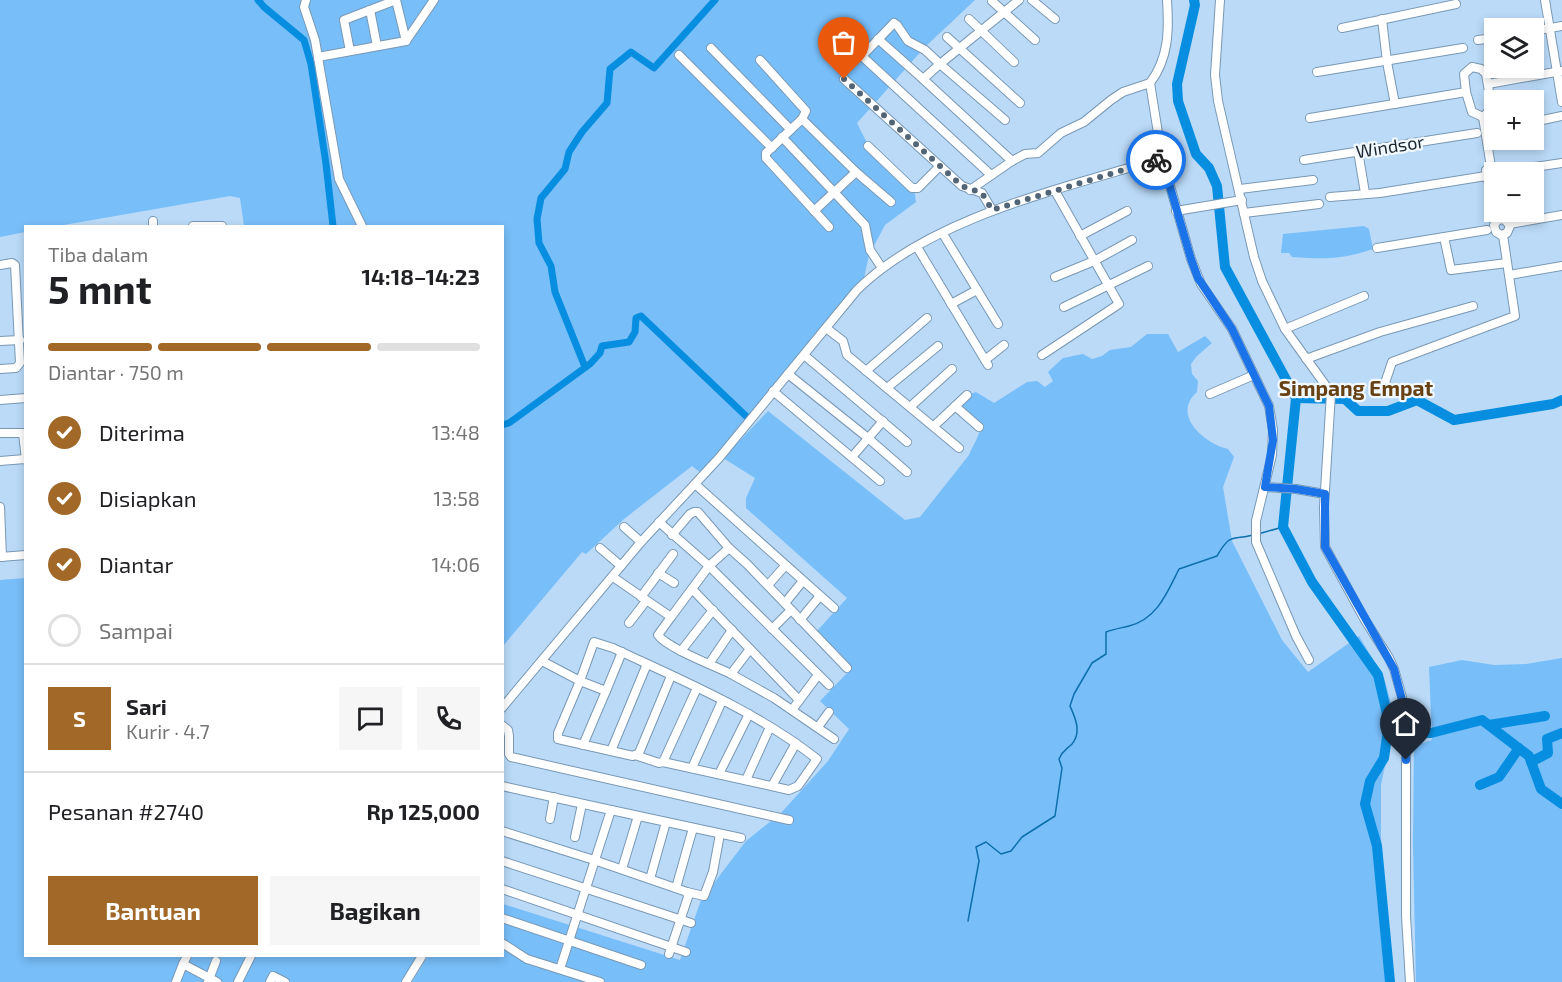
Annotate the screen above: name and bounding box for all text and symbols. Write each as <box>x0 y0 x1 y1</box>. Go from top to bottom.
pin <box>818 17 869 79</box>
map controls <box>1484 18 1544 222</box>
button: layers <box>1484 18 1544 78</box>
icon: bag <box>827 26 860 59</box>
button: + <box>1484 90 1544 150</box>
courier <box>1126 130 1186 190</box>
street label: Windsor <box>1354 130 1426 162</box>
icon: bike <box>1140 144 1173 177</box>
button: − <box>1484 162 1544 222</box>
text: Tiba dalam <box>48 242 148 266</box>
text: 14:18–14:23 <box>362 263 480 289</box>
text: 5 mnt <box>48 265 152 312</box>
text: Diantar · 750 m <box>48 360 184 384</box>
district label: Simpang Empat <box>1279 375 1434 400</box>
icon: check <box>48 416 81 449</box>
text: Diterima <box>99 419 185 445</box>
text: 13:48 <box>432 420 480 444</box>
icon: check <box>48 482 81 515</box>
text: Disiapkan <box>99 485 197 511</box>
text: 13:58 <box>433 486 480 510</box>
icon: check <box>48 548 81 581</box>
text: Diantar <box>99 551 173 577</box>
text: 14:06 <box>432 552 480 576</box>
text: Sampai <box>99 617 173 643</box>
button: chat <box>339 687 402 750</box>
button: phone <box>417 687 480 750</box>
text: Sari <box>126 693 167 719</box>
pin <box>1380 698 1431 760</box>
text: S <box>73 705 86 731</box>
icon: home <box>1389 707 1422 740</box>
text: Kurir · 4.7 <box>126 719 210 743</box>
text: Pesanan #2740 <box>48 798 204 824</box>
text: Rp 125,000 <box>366 798 480 824</box>
button: Bantuan <box>48 876 258 945</box>
button: Bagikan <box>270 876 480 945</box>

